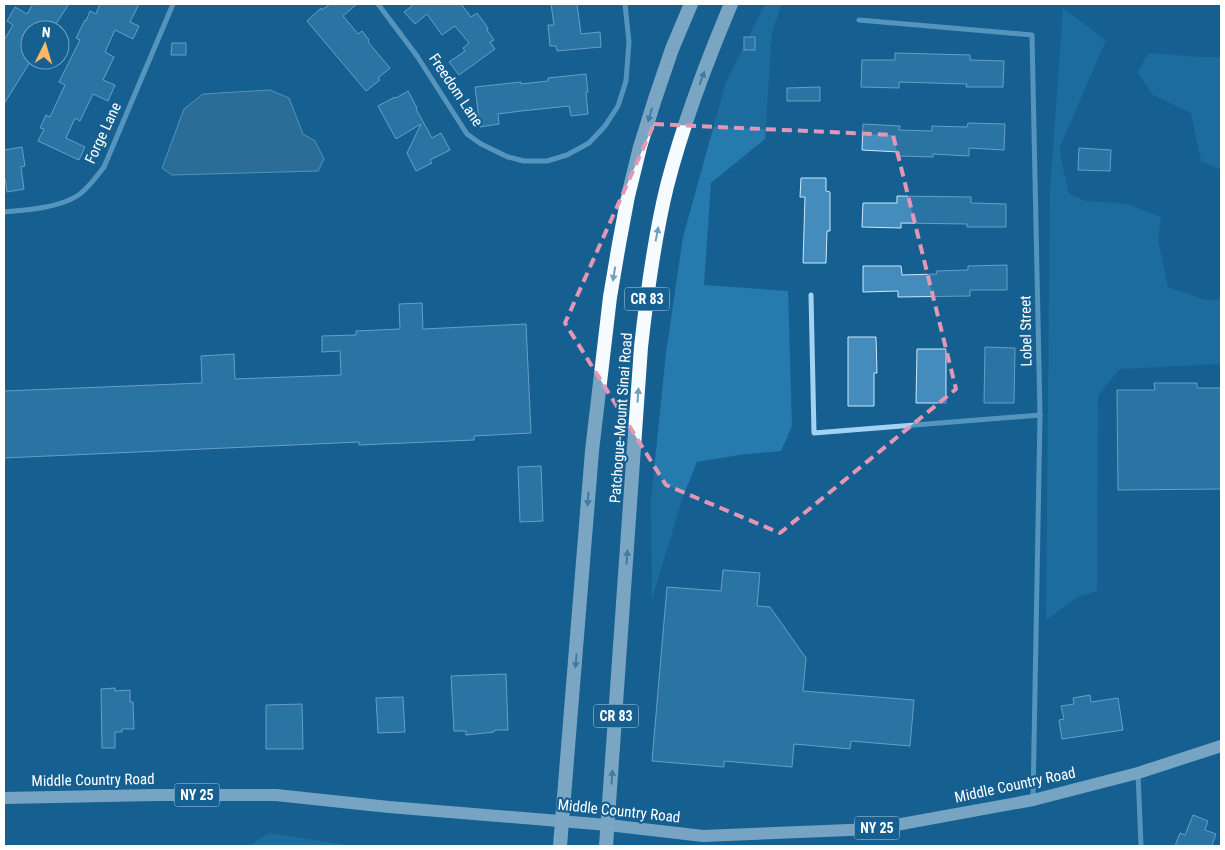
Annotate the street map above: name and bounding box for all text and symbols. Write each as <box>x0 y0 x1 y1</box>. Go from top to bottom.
north arrow <box>20 20 70 70</box>
text: N <box>41 24 51 40</box>
street label: Freedom Lane <box>425 50 487 130</box>
one-way arrow <box>699 70 706 85</box>
street label: Forge Lane <box>81 100 125 166</box>
one-way arrow <box>645 108 653 123</box>
one-way arrow <box>654 225 662 241</box>
one-way arrow <box>610 266 618 282</box>
road number: CR 83 <box>624 288 670 310</box>
street label: Lobel Street <box>1016 295 1036 367</box>
street label: Patchogue-Mount Sinai Road <box>606 332 636 504</box>
one-way arrow <box>634 387 642 403</box>
one-way arrow <box>584 492 592 508</box>
one-way arrow <box>623 549 631 565</box>
one-way arrow <box>571 654 579 670</box>
road number: CR 83 <box>594 704 638 728</box>
street label: Middle Country Road <box>953 763 1077 807</box>
one-way arrow <box>608 769 616 785</box>
street label: Middle Country Road <box>31 770 155 790</box>
road number: NY 25 <box>174 784 220 806</box>
street label: Middle Country Road <box>557 796 681 826</box>
road number: NY 25 <box>854 816 900 840</box>

